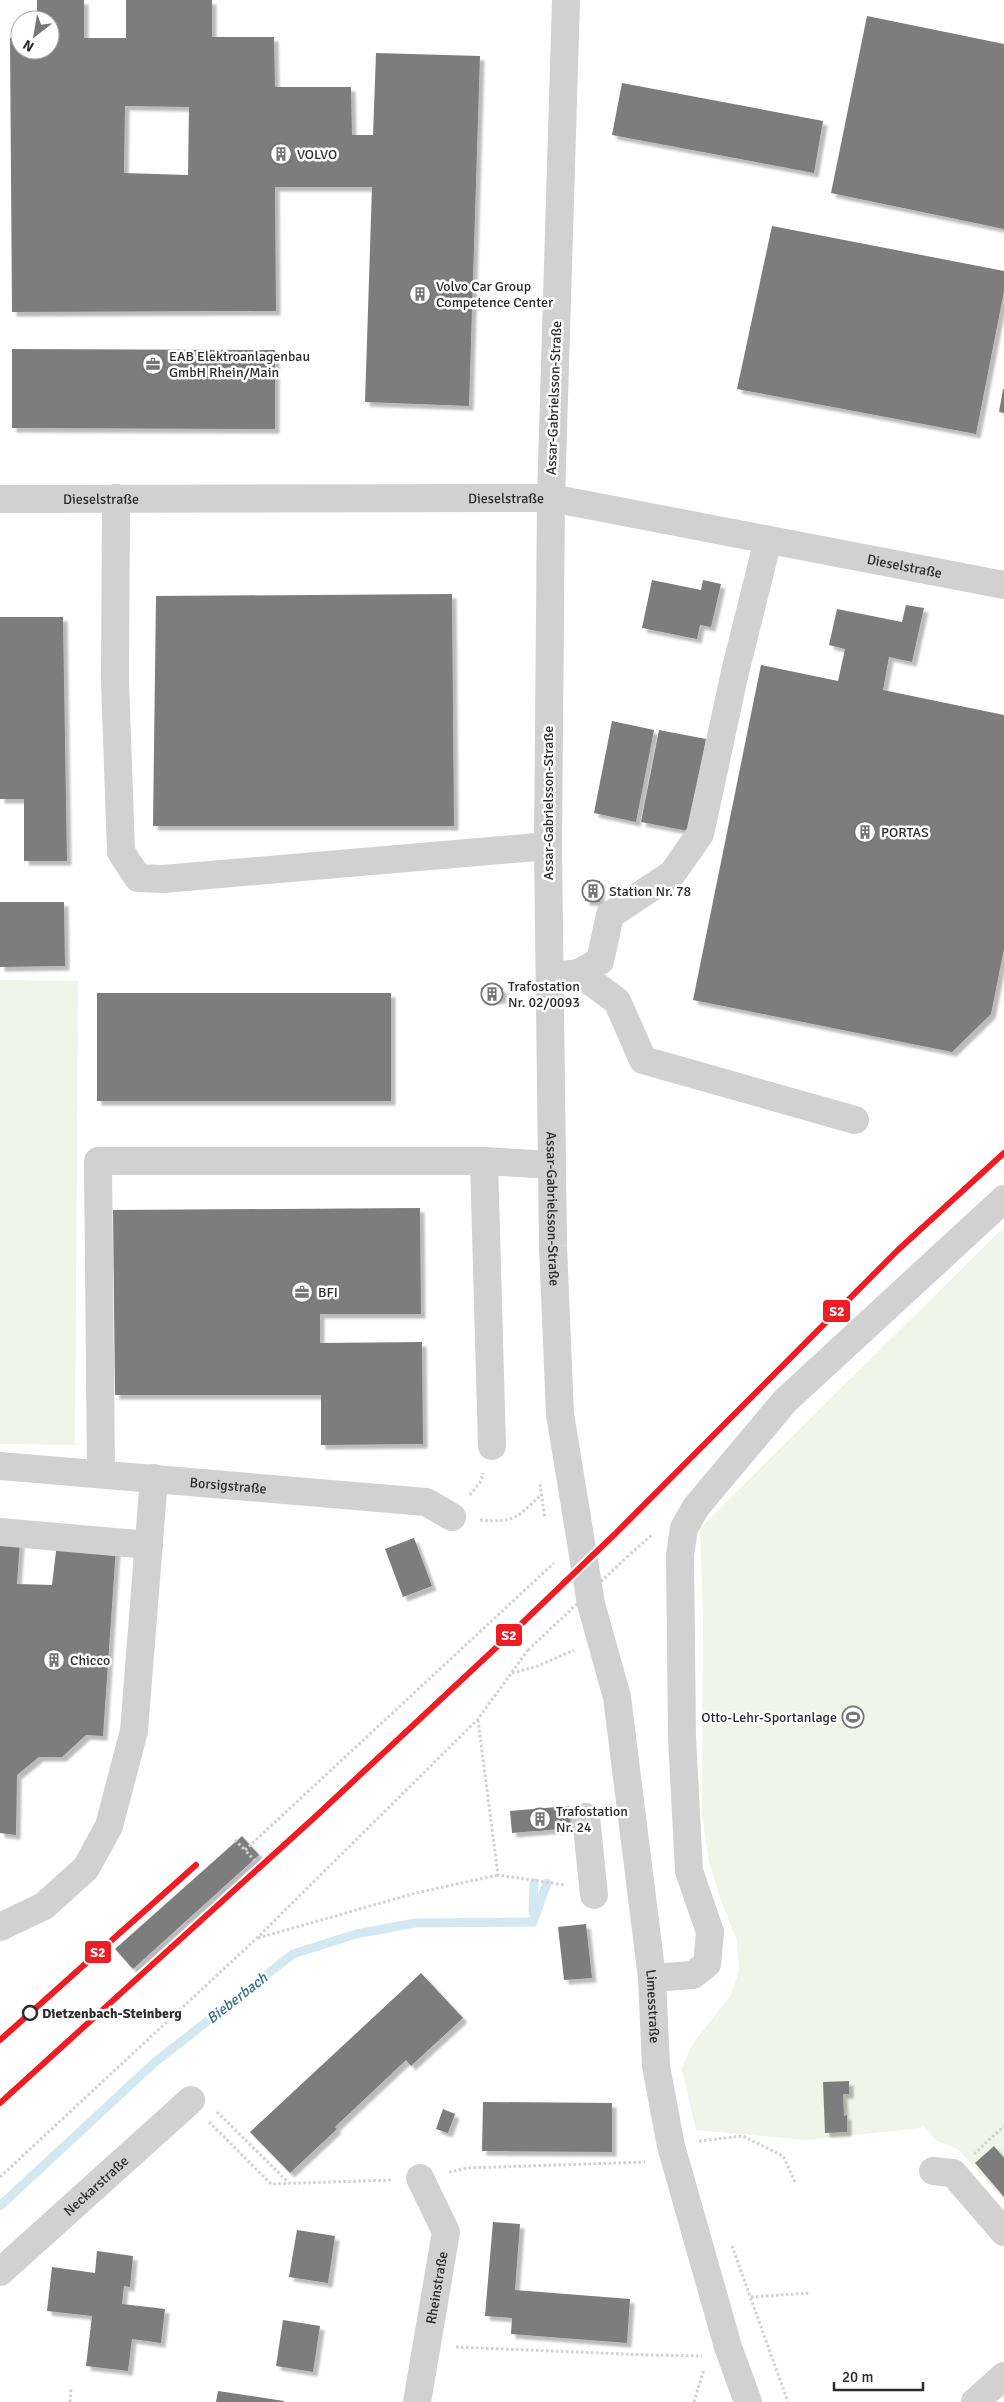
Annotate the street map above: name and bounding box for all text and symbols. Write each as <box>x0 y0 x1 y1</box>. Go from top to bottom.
north arrow <box>10 10 60 60</box>
text: N <box>20 36 37 56</box>
building icon: VOLVO <box>269 142 293 166</box>
place label: VOLVO <box>297 146 337 163</box>
place label: Volvo Car Group Competence Center <box>436 278 554 311</box>
building icon: Volvo Car Group Competence Center <box>408 282 432 306</box>
street label: Assar-Gabrielsson-Straße <box>543 321 565 475</box>
place label: EAB Elektroanlagenbau GmbH Rhein/Main <box>169 348 310 381</box>
office icon: EAB Elektroanlagenbau GmbH Rhein/Main <box>141 352 165 376</box>
street label: Dieselstraße <box>63 490 139 507</box>
street label: Dieselstraße <box>468 490 544 507</box>
street label: Dieselstraße <box>866 550 944 581</box>
street label: Assar-Gabrielsson-Straße <box>540 726 557 880</box>
building icon: PORTAS <box>853 820 877 844</box>
place label: PORTAS <box>881 824 929 841</box>
building icon: Station Nr. 78 <box>581 879 605 903</box>
place label: Station Nr. 78 <box>609 883 691 900</box>
place label: Trafostation Nr. 02/0093 <box>508 978 580 1011</box>
building icon: Trafostation Nr. 02/0093 <box>480 982 504 1006</box>
street label: Assar-Gabrielsson-Straße <box>543 1131 563 1286</box>
office icon: BFI <box>290 1280 314 1304</box>
place label: BFI <box>318 1284 338 1301</box>
line badge: S2 <box>822 1299 851 1323</box>
text: S2 <box>829 1303 845 1320</box>
street label: Borsigstraße <box>189 1474 267 1497</box>
line badge: S2 <box>495 1623 523 1647</box>
text: S2 <box>501 1627 517 1644</box>
building icon: Chicco <box>42 1648 66 1672</box>
place label: Chicco <box>70 1652 110 1669</box>
sports icon: Otto-Lehr-Sportanlage <box>841 1705 865 1729</box>
place label: Otto-Lehr-Sportanlage <box>701 1709 837 1726</box>
place label: Trafostation Nr. 24 <box>556 1803 628 1836</box>
building icon: Trafostation Nr. 24 <box>528 1807 552 1831</box>
line badge: S2 <box>84 1940 112 1964</box>
text: S2 <box>90 1944 106 1961</box>
water label: Bieberbach <box>203 1968 272 2027</box>
street label: Limesstraße <box>642 1968 663 2044</box>
marker: Dietzenbach-Steinberg <box>22 2005 38 2021</box>
place label: Dietzenbach-Steinberg <box>42 2005 182 2022</box>
street label: Neckarstraße <box>60 2152 132 2219</box>
street label: Rheinstraße <box>422 2250 451 2325</box>
scale bar <box>834 2360 923 2392</box>
text: 20 m <box>842 2368 873 2386</box>

